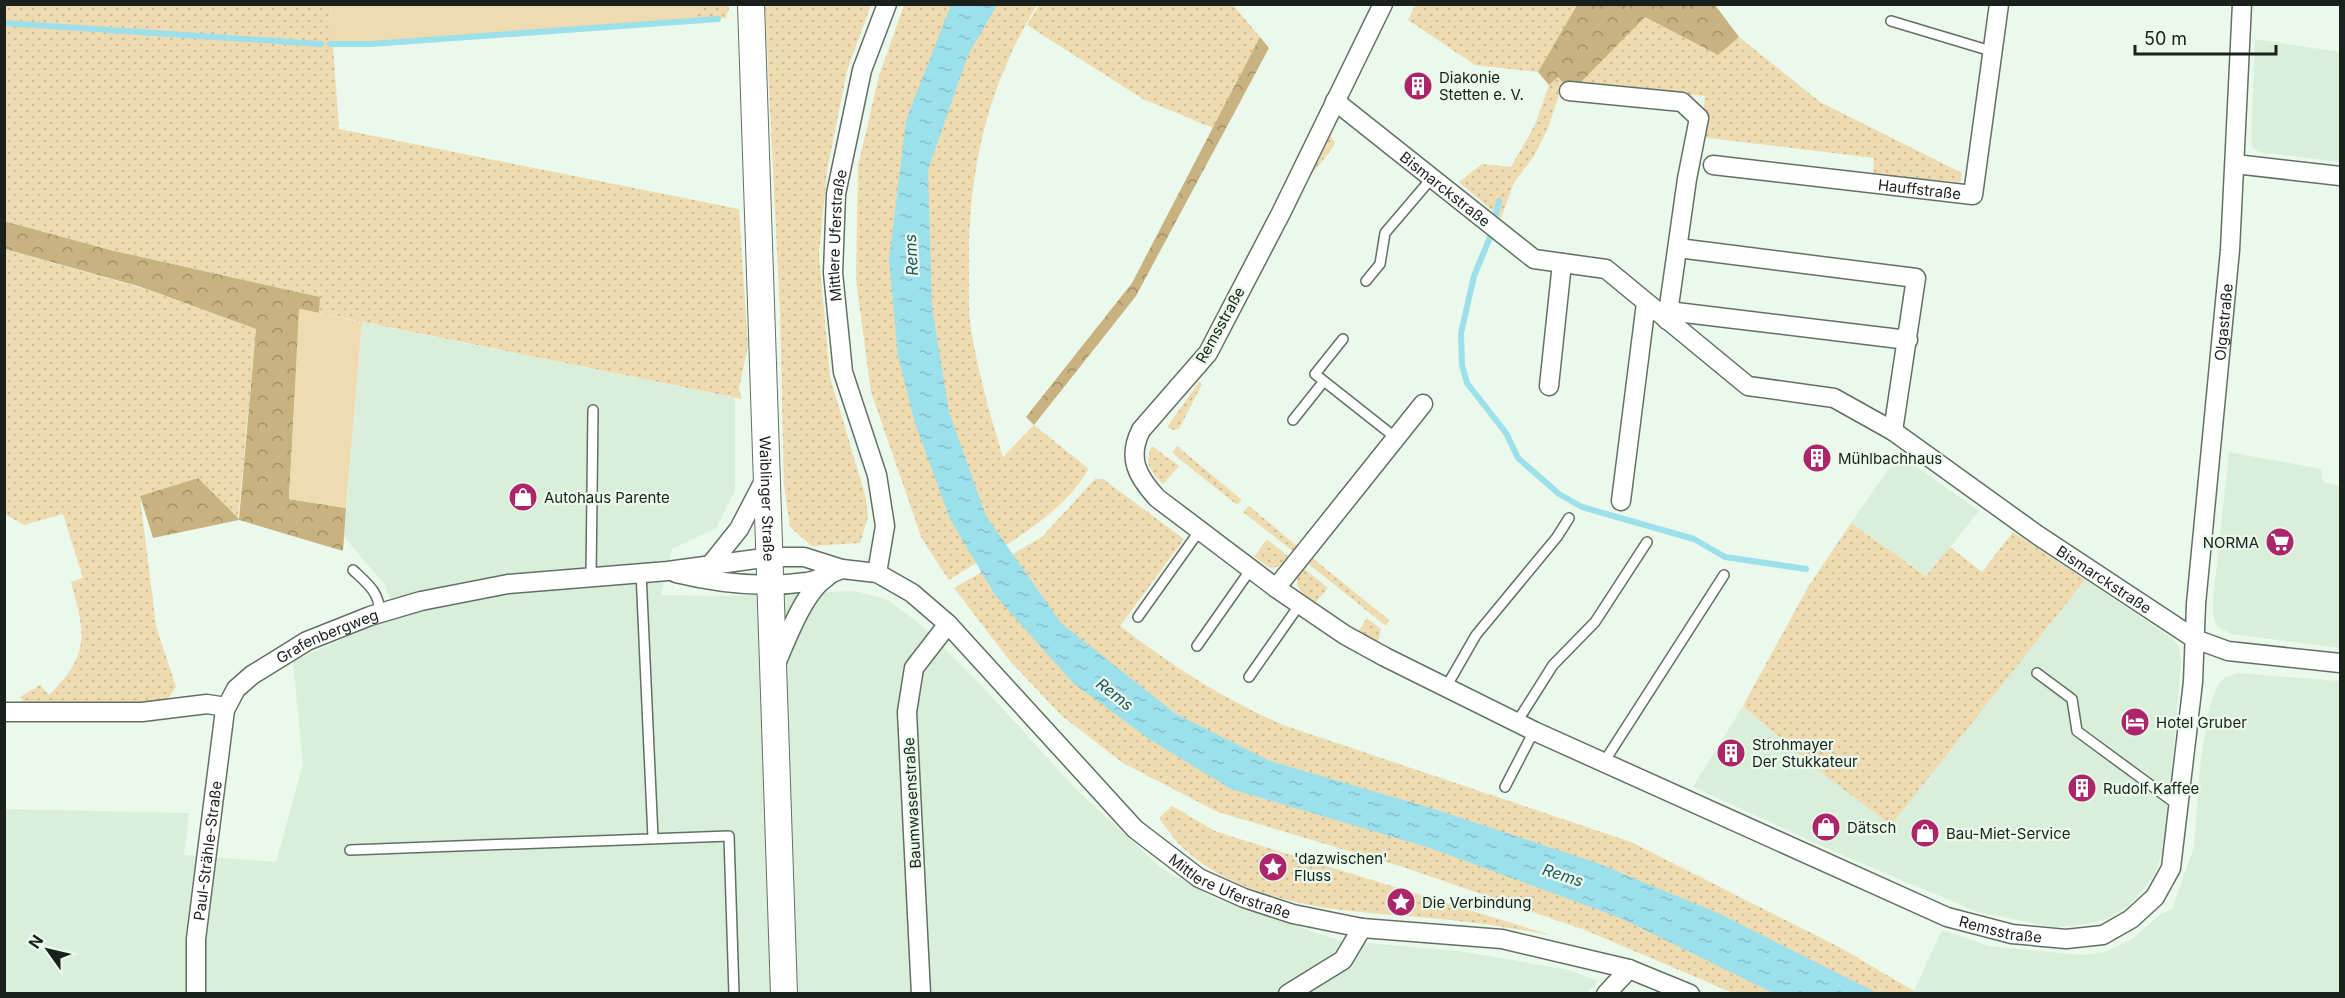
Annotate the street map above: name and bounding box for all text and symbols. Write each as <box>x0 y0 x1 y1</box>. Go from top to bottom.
scale bar <box>2135 18 2276 56</box>
text: 50 m <box>2144 28 2187 49</box>
place label: Diakonie Stetten e. V. <box>1439 68 1524 104</box>
building icon: Diakonie Stetten e. V. <box>1402 70 1434 102</box>
street label: Bismarckstraße <box>1396 147 1494 230</box>
street label: Mittlere Uferstraße <box>823 167 850 303</box>
street label: Hauffstraße <box>1877 175 1962 203</box>
water label: Rems <box>900 234 922 276</box>
street label: Olgastraße <box>2210 282 2236 362</box>
street label: Remsstraße <box>1191 284 1249 366</box>
street label: Waiblinger Straße <box>756 435 779 562</box>
building icon: Mühlbachhaus <box>1801 442 1833 474</box>
place label: Mühlbachhaus <box>1838 449 1942 468</box>
shop icon: Autohaus Parente <box>507 481 539 513</box>
place label: Autohaus Parente <box>544 488 670 507</box>
supermarket icon: NORMA <box>2264 526 2296 558</box>
place label: NORMA <box>2203 533 2259 552</box>
street label: Bismarckstraße <box>2053 541 2155 617</box>
street label: Grafenbergweg <box>272 605 380 667</box>
water label: Rems <box>1092 673 1138 715</box>
hotel icon: Hotel Gruber <box>2119 706 2151 738</box>
place label: Hotel Gruber <box>2156 713 2247 732</box>
place label: Strohmayer Der Stukkateur <box>1752 735 1858 771</box>
street label: Baumwasenstraße <box>899 737 925 869</box>
building icon: Strohmayer Der Stukkateur <box>1715 737 1747 769</box>
building icon: Rudolf Kaffee <box>2066 772 2098 804</box>
place label: Rudolf Kaffee <box>2103 779 2199 798</box>
street label: Paul-Strähle-Straße <box>189 780 225 922</box>
shop icon: Dätsch <box>1810 811 1842 843</box>
shop icon: Bau-Miet-Service <box>1909 817 1941 849</box>
place label: Dätsch <box>1847 818 1896 837</box>
place label: Bau-Miet-Service <box>1946 824 2070 843</box>
street label: Mittlere Uferstraße <box>1165 849 1293 922</box>
place label: 'dazwischen' Fluss <box>1294 849 1388 885</box>
place icon: 'dazwischen' Fluss <box>1257 851 1289 883</box>
water label: Rems <box>1540 859 1586 891</box>
place icon: Die Verbindung <box>1385 886 1417 918</box>
place label: Die Verbindung <box>1422 893 1531 912</box>
street label: Remsstraße <box>1957 911 2043 946</box>
north arrow <box>18 920 78 980</box>
text: N <box>24 931 47 952</box>

